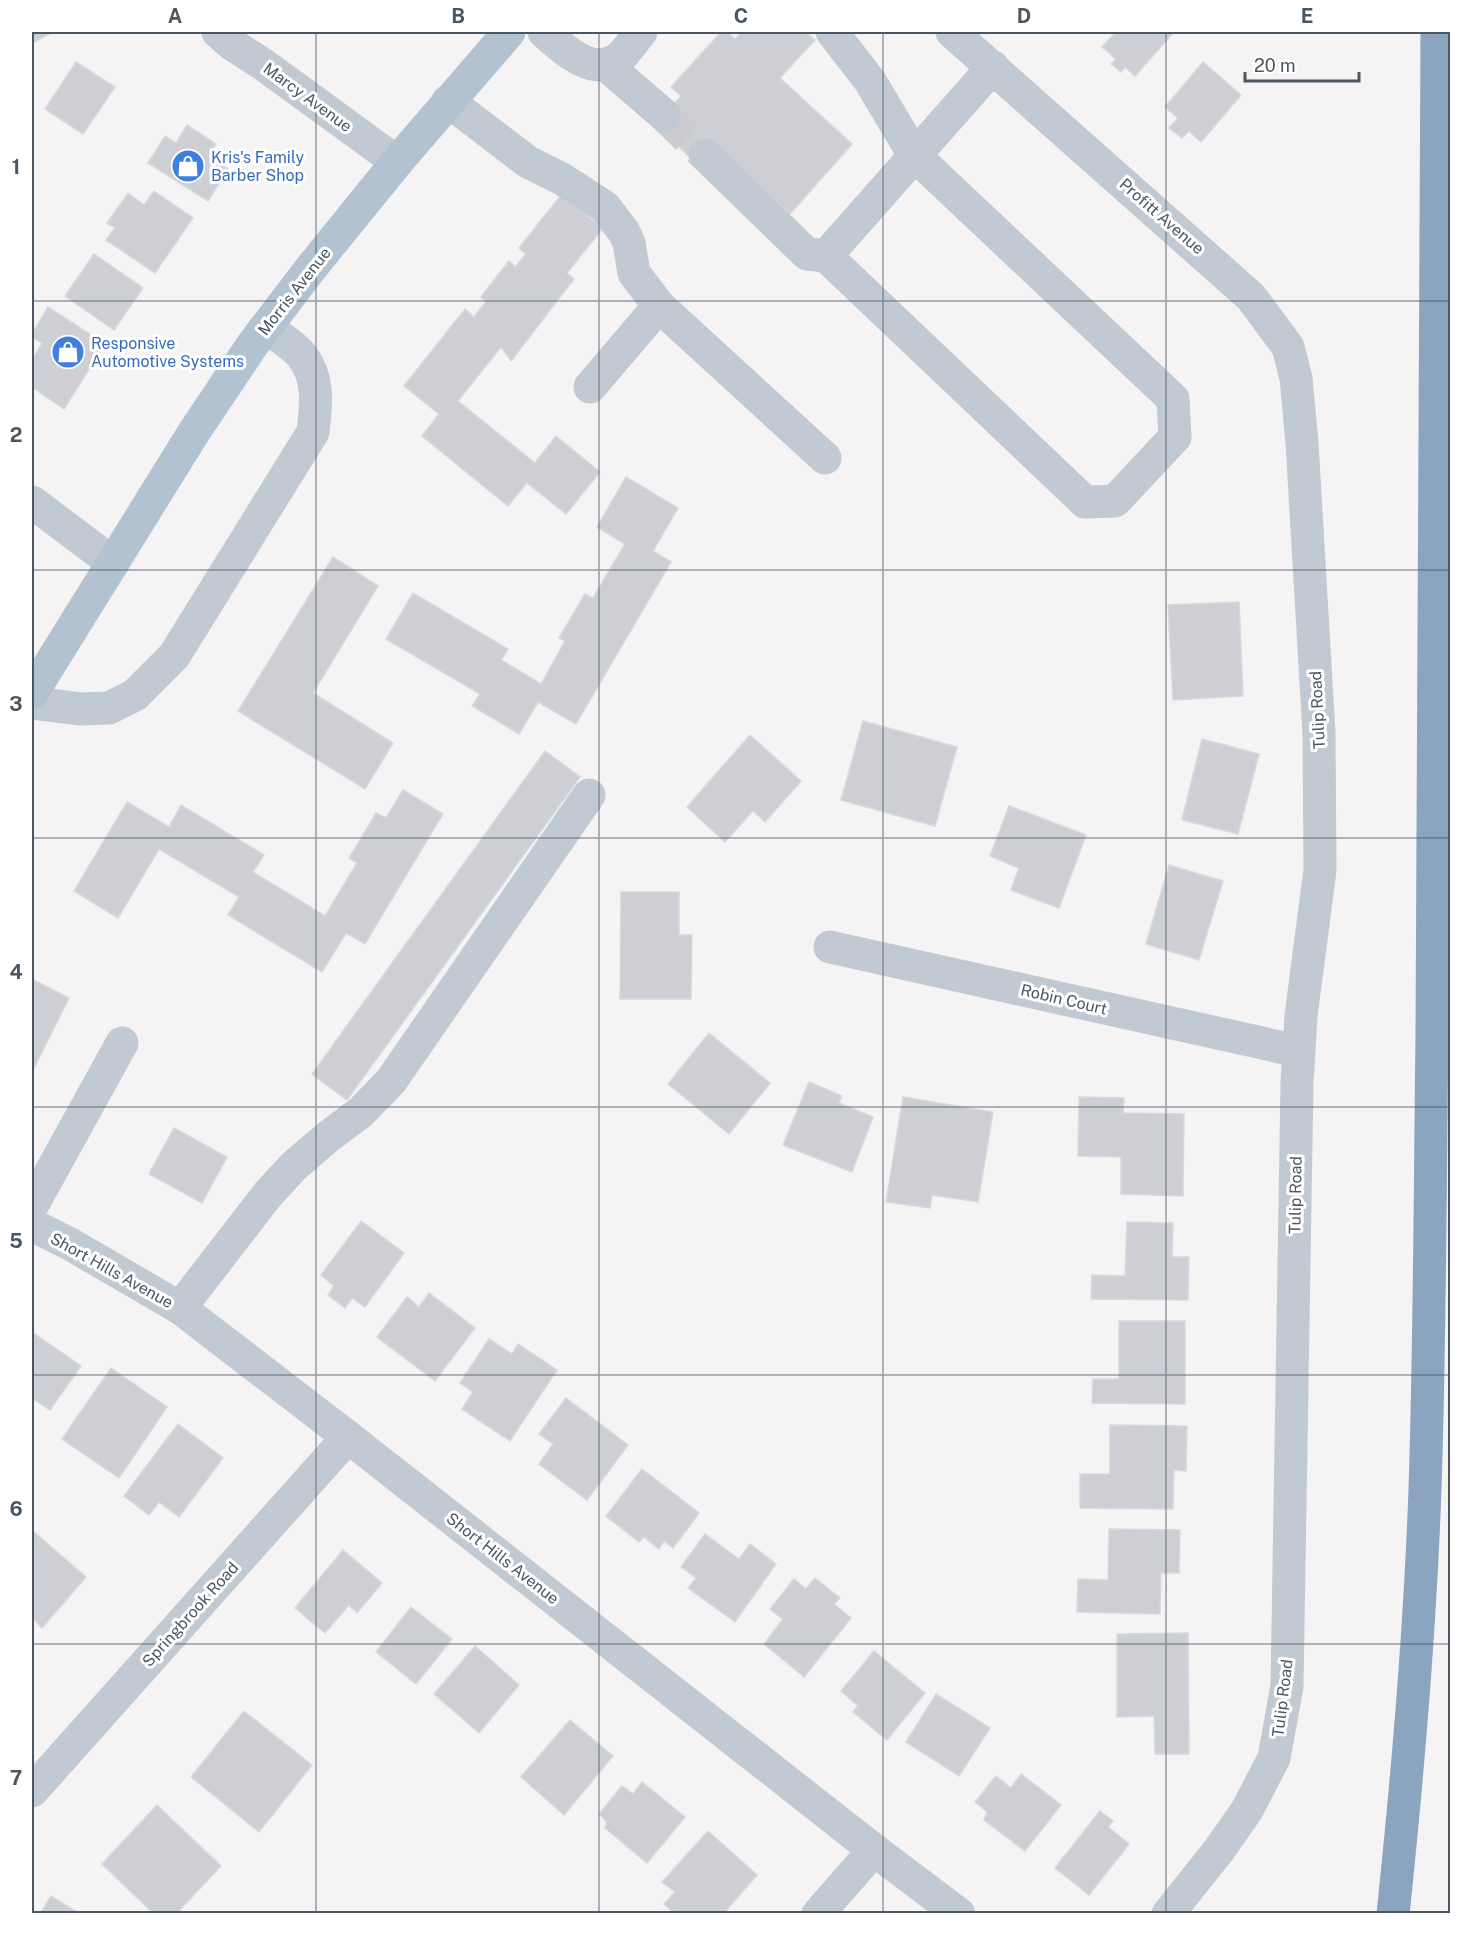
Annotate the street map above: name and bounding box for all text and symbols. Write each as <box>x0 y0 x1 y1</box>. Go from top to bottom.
text: A <box>168 4 182 28</box>
text: B <box>451 4 465 28</box>
text: C <box>734 4 748 28</box>
text: D <box>1017 4 1031 28</box>
text: E <box>1301 4 1313 28</box>
scale bar <box>1245 45 1359 83</box>
text: 20 m <box>1254 55 1296 76</box>
street label: Marcy Avenue <box>260 59 356 136</box>
shop icon: Kris's Family Barber Shop <box>170 148 206 184</box>
place label: Kris's Family Barber Shop <box>211 148 304 185</box>
text: 1 <box>12 155 20 179</box>
street label: Profitt Avenue <box>1116 175 1208 258</box>
street label: Morris Avenue <box>254 244 335 339</box>
shop icon: Responsive Automotive Systems <box>50 334 86 370</box>
place label: Responsive Automotive Systems <box>91 334 244 371</box>
text: 2 <box>10 423 22 447</box>
street label: Tulip Road <box>1306 671 1329 749</box>
text: 3 <box>9 692 23 716</box>
text: 4 <box>9 960 23 984</box>
street label: Robin Court <box>1019 980 1109 1019</box>
street label: Tulip Road <box>1285 1156 1306 1234</box>
text: 5 <box>9 1229 23 1253</box>
street label: Short Hills Avenue <box>47 1229 177 1312</box>
text: 6 <box>9 1497 23 1521</box>
street label: Short Hills Avenue <box>443 1509 563 1608</box>
street label: Springbrook Road <box>138 1558 242 1671</box>
street label: Tulip Road <box>1268 1658 1297 1738</box>
text: 7 <box>10 1766 22 1790</box>

